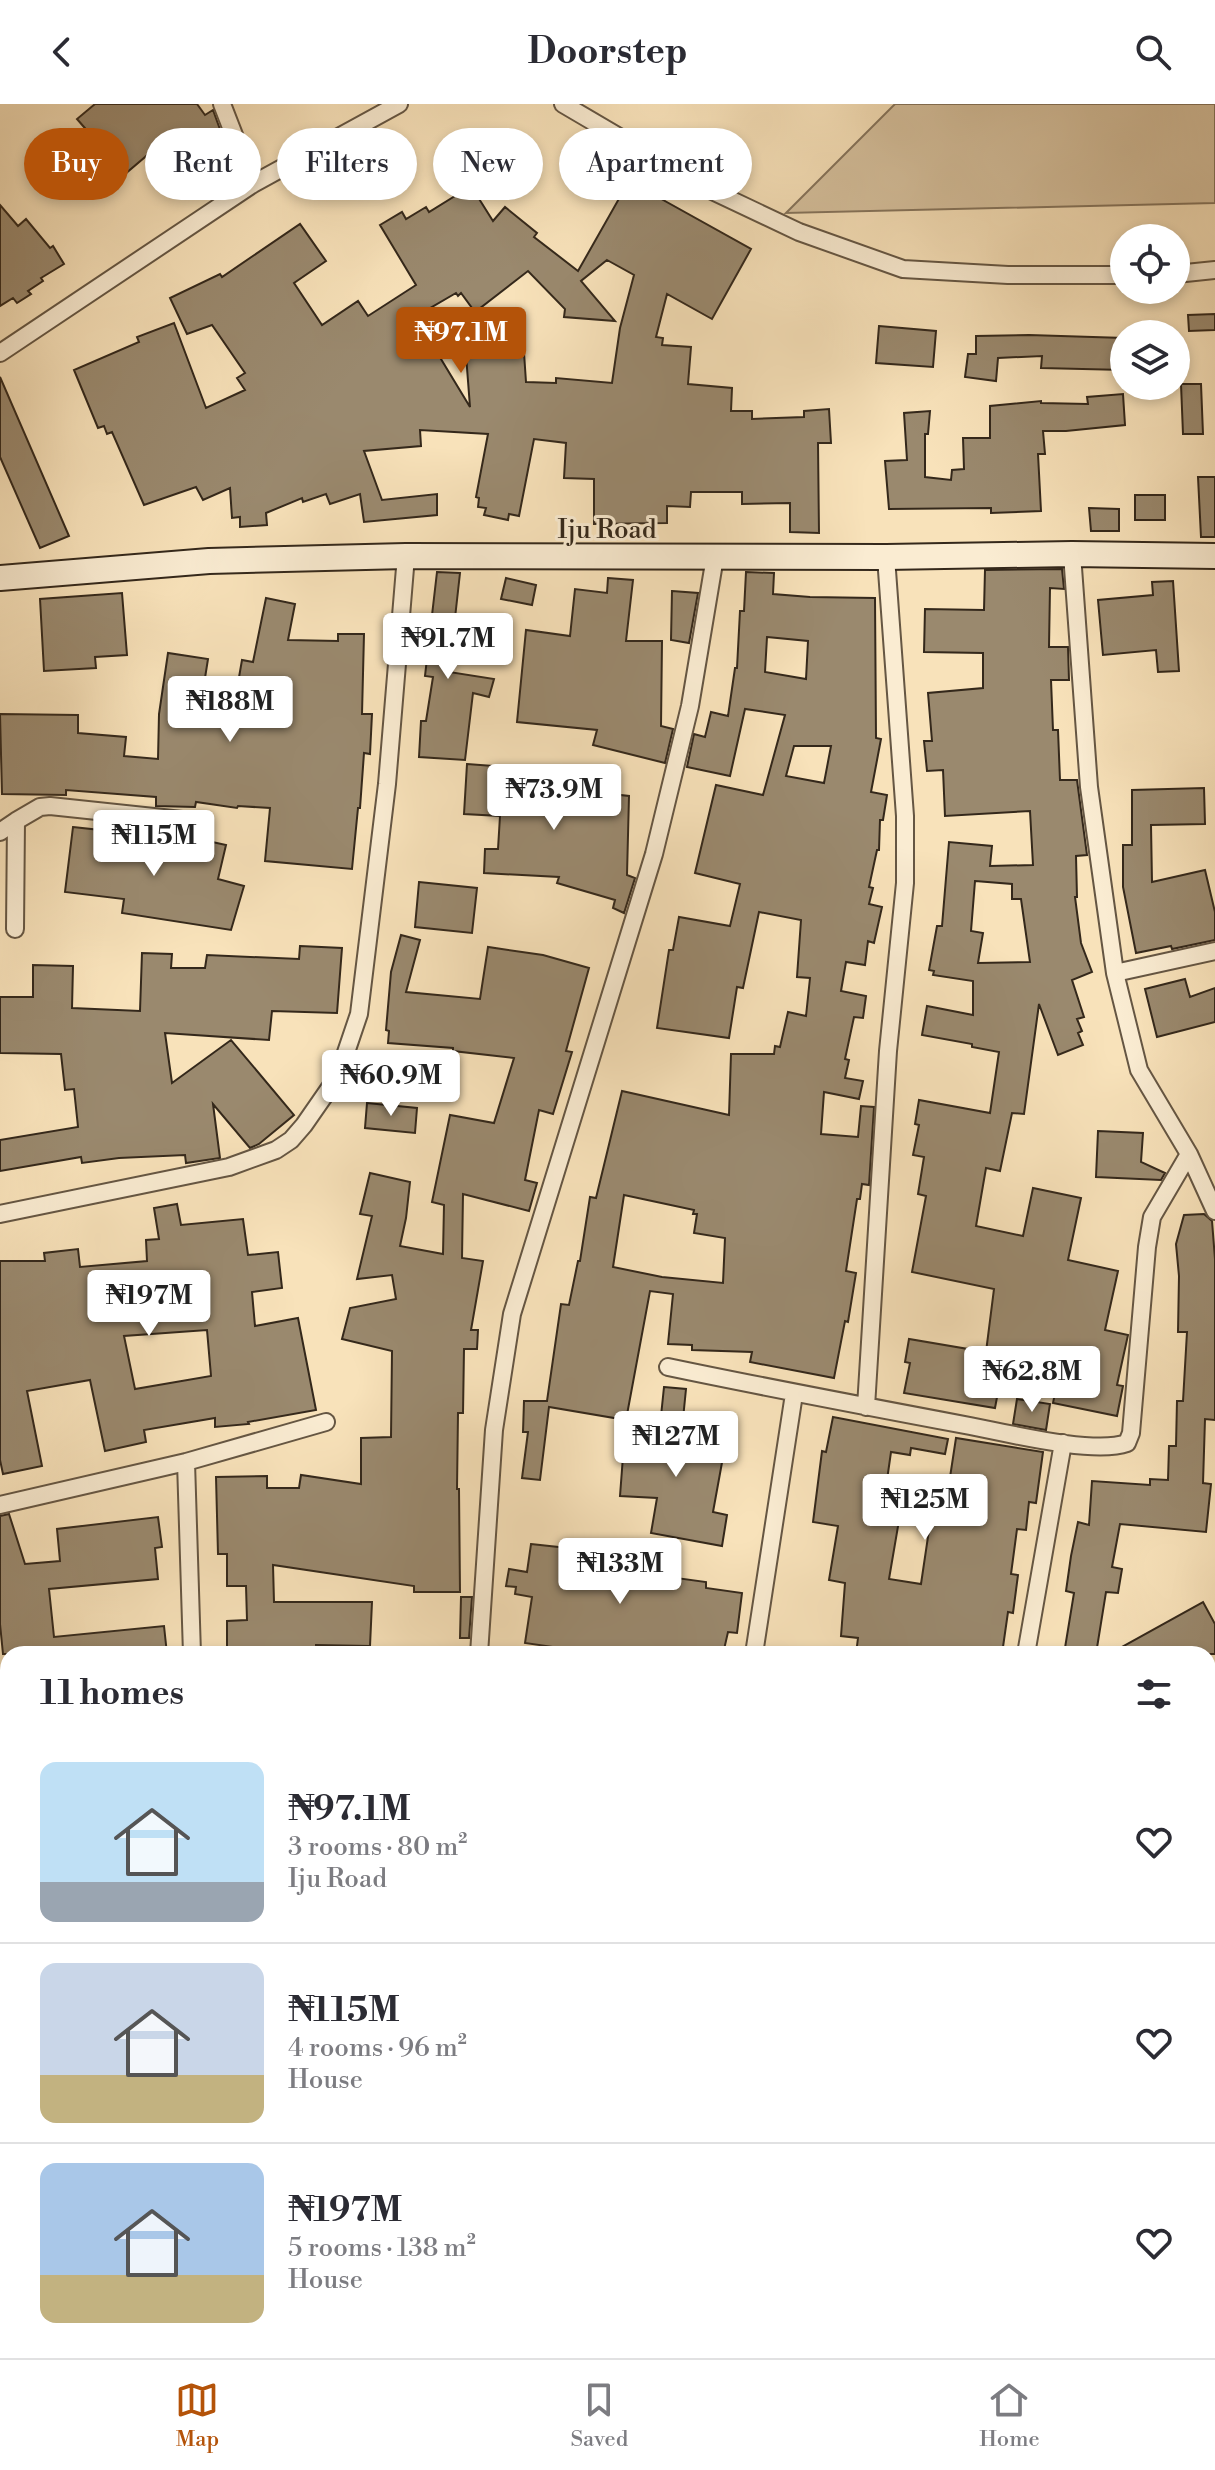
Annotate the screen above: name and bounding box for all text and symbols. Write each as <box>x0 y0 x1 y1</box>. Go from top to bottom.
icon: back <box>40 30 84 74</box>
text: Doorstep <box>527 30 688 75</box>
icon: search <box>1131 30 1175 74</box>
chip: Buy <box>24 128 129 200</box>
chip: Rent <box>145 128 261 200</box>
chip: Filters <box>277 128 417 200</box>
chip: New <box>433 128 543 200</box>
chip: Apartment <box>559 128 752 200</box>
map controls <box>1110 224 1190 400</box>
button: locate <box>1110 224 1190 304</box>
pin: ₦97.1M <box>396 307 526 375</box>
text: ₦97.1M <box>414 317 508 349</box>
button: layers <box>1110 320 1190 400</box>
street label: Iju Road <box>558 514 657 546</box>
pin: ₦91.7M <box>383 613 513 681</box>
text: ₦91.7M <box>401 623 495 655</box>
pin: ₦188M <box>174 676 286 744</box>
text: ₦188M <box>186 686 274 718</box>
pin: ₦73.9M <box>489 764 619 832</box>
text: ₦73.9M <box>505 774 603 806</box>
pin: ₦115M <box>98 810 210 878</box>
text: ₦115M <box>111 820 197 852</box>
pin: ₦60.9M <box>326 1050 456 1118</box>
text: ₦60.9M <box>340 1060 442 1092</box>
pin: ₦197M <box>93 1270 205 1338</box>
text: ₦197M <box>105 1280 193 1312</box>
pin: ₦62.8M <box>967 1346 1097 1414</box>
text: ₦62.8M <box>982 1356 1082 1388</box>
pin: ₦127M <box>620 1411 732 1479</box>
text: ₦127M <box>632 1421 720 1453</box>
pin: ₦125M <box>869 1474 981 1542</box>
text: ₦125M <box>881 1484 969 1516</box>
pin: ₦133M <box>564 1538 676 1606</box>
text: ₦133M <box>576 1548 664 1580</box>
icon: filters <box>1132 1672 1176 1716</box>
text: 11 homes <box>40 1673 184 1715</box>
text: ₦97.1M <box>288 1789 411 1831</box>
icon: home <box>104 1794 200 1890</box>
icon: heart <box>1132 1820 1176 1864</box>
text: 3 rooms · 80 m² <box>288 1831 467 1863</box>
text: Iju Road <box>288 1863 387 1895</box>
text: ₦115M <box>288 1990 400 2032</box>
icon: home <box>104 1995 200 2091</box>
icon: heart <box>1132 2021 1176 2065</box>
text: 4 rooms · 96 m² <box>288 2032 467 2064</box>
text: House <box>288 2064 363 2096</box>
text: ₦197M <box>288 2190 402 2232</box>
icon: home <box>104 2195 200 2291</box>
icon: heart <box>1132 2221 1176 2265</box>
text: 5 rooms · 138 m² <box>288 2232 476 2264</box>
text: House <box>288 2264 363 2296</box>
tab: Map <box>175 2378 219 2453</box>
tab: Saved <box>570 2378 628 2453</box>
tab: Home <box>979 2378 1040 2453</box>

